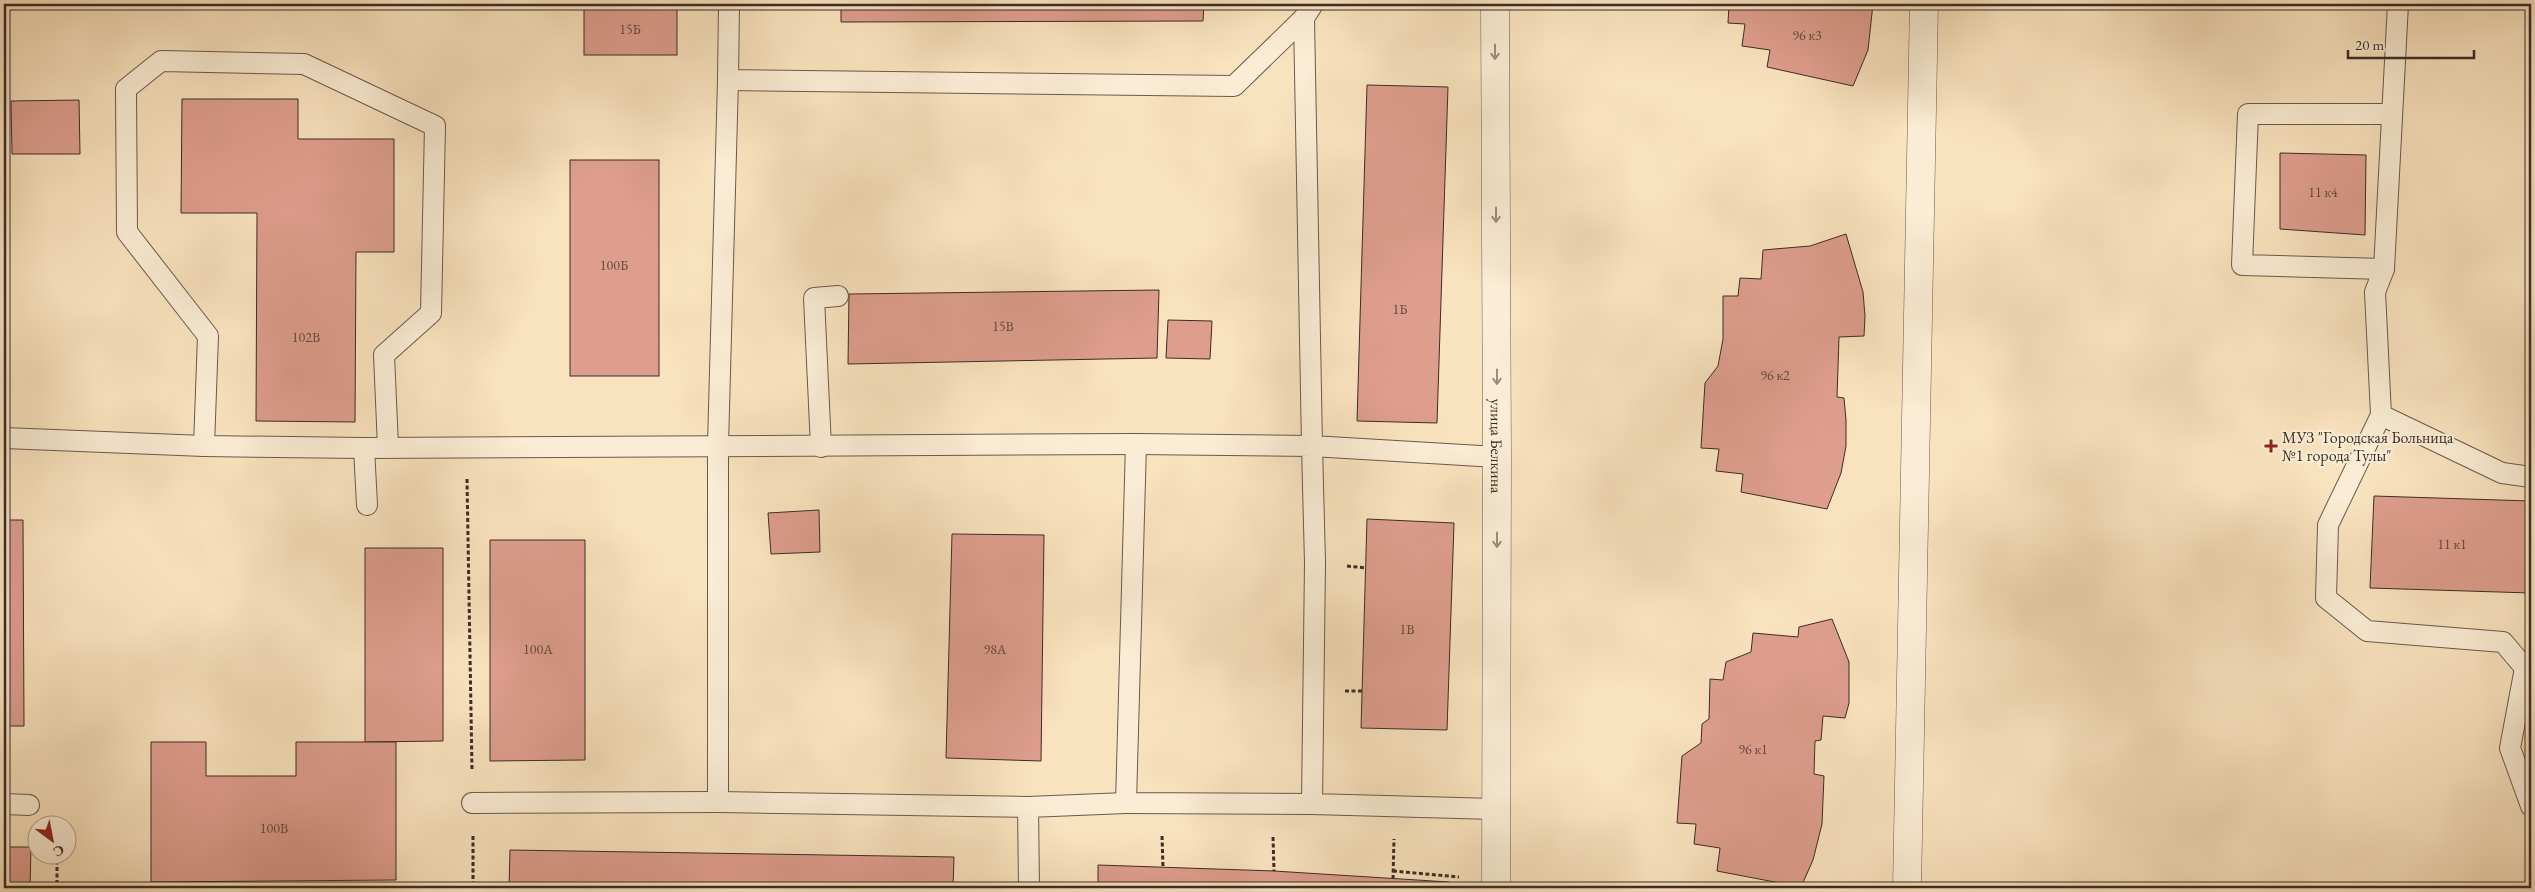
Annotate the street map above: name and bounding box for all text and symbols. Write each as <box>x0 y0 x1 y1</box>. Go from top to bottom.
house number: 15Б <box>619 20 641 38</box>
house number: 96 к3 <box>1792 26 1822 44</box>
scale bar <box>2348 28 2474 60</box>
text: 20 m <box>2355 35 2384 54</box>
one-way arrow <box>1490 44 1500 60</box>
house number: 11 к4 <box>2308 183 2338 201</box>
one-way arrow <box>1491 206 1501 223</box>
house number: 100Б <box>600 256 628 274</box>
house number: 1Б <box>1393 300 1407 318</box>
house number: 15В <box>992 317 1014 335</box>
house number: 102В <box>292 328 320 346</box>
house number: 96 к2 <box>1760 366 1790 384</box>
one-way arrow <box>1492 369 1502 385</box>
street label: улица Белкина <box>1486 399 1508 494</box>
place label: МУЗ "Городская Больница №1 города Тулы" <box>2282 427 2454 466</box>
marker: МУЗ "Городская Больница №1 города Тулы" <box>2264 439 2278 453</box>
one-way arrow <box>1492 532 1502 548</box>
house number: 11 к1 <box>2437 535 2467 553</box>
house number: 1В <box>1400 620 1414 638</box>
house number: 100А <box>523 640 553 658</box>
house number: 98А <box>983 640 1007 658</box>
house number: 96 к1 <box>1738 740 1768 758</box>
north arrow <box>28 814 78 864</box>
house number: 100В <box>260 819 288 837</box>
text: С <box>50 841 68 861</box>

